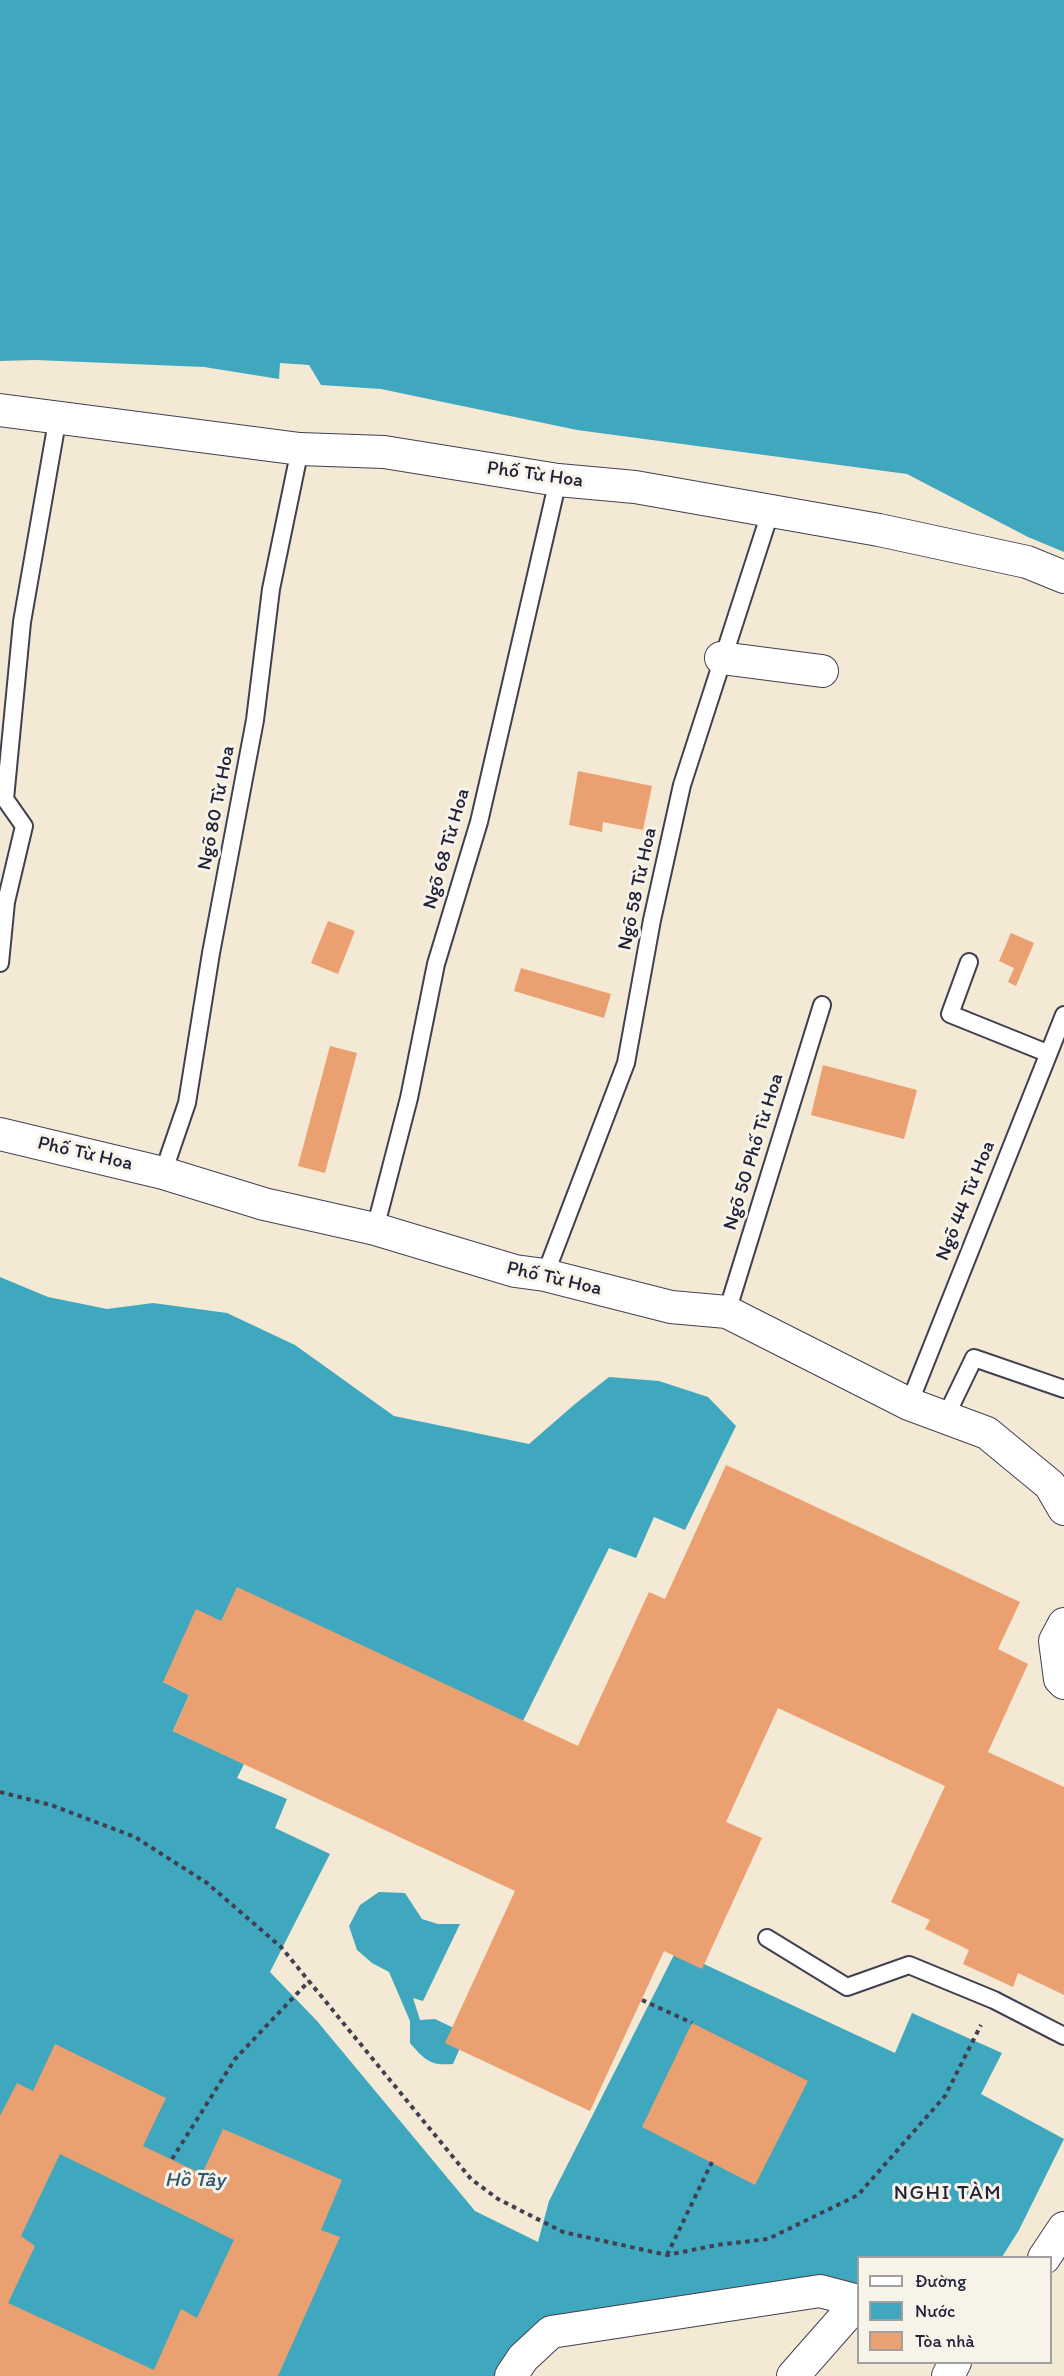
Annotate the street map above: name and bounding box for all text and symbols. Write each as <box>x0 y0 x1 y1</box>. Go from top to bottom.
street label: Phố Từ Hoa <box>485 456 585 494</box>
street label: Ngõ 80 Từ Hoa <box>193 744 241 872</box>
street label: Ngõ 68 Từ Hoa <box>418 786 476 912</box>
street label: Ngõ 58 Từ Hoa <box>613 826 663 952</box>
street label: Ngõ 50 Phố Từ Hoa <box>719 1071 789 1233</box>
street label: Phố Từ Hoa <box>35 1131 135 1177</box>
street label: Ngõ 44 Từ Hoa <box>931 1138 1001 1264</box>
street label: Phố Từ Hoa <box>504 1256 604 1302</box>
water label: Hồ Tây <box>165 2168 225 2194</box>
district label: NGHI TÀM <box>894 2181 1002 2207</box>
legend <box>857 2256 1052 2364</box>
text: Đường <box>915 2270 966 2292</box>
text: Nước <box>915 2300 955 2322</box>
text: Tòa nhà <box>915 2330 975 2352</box>

